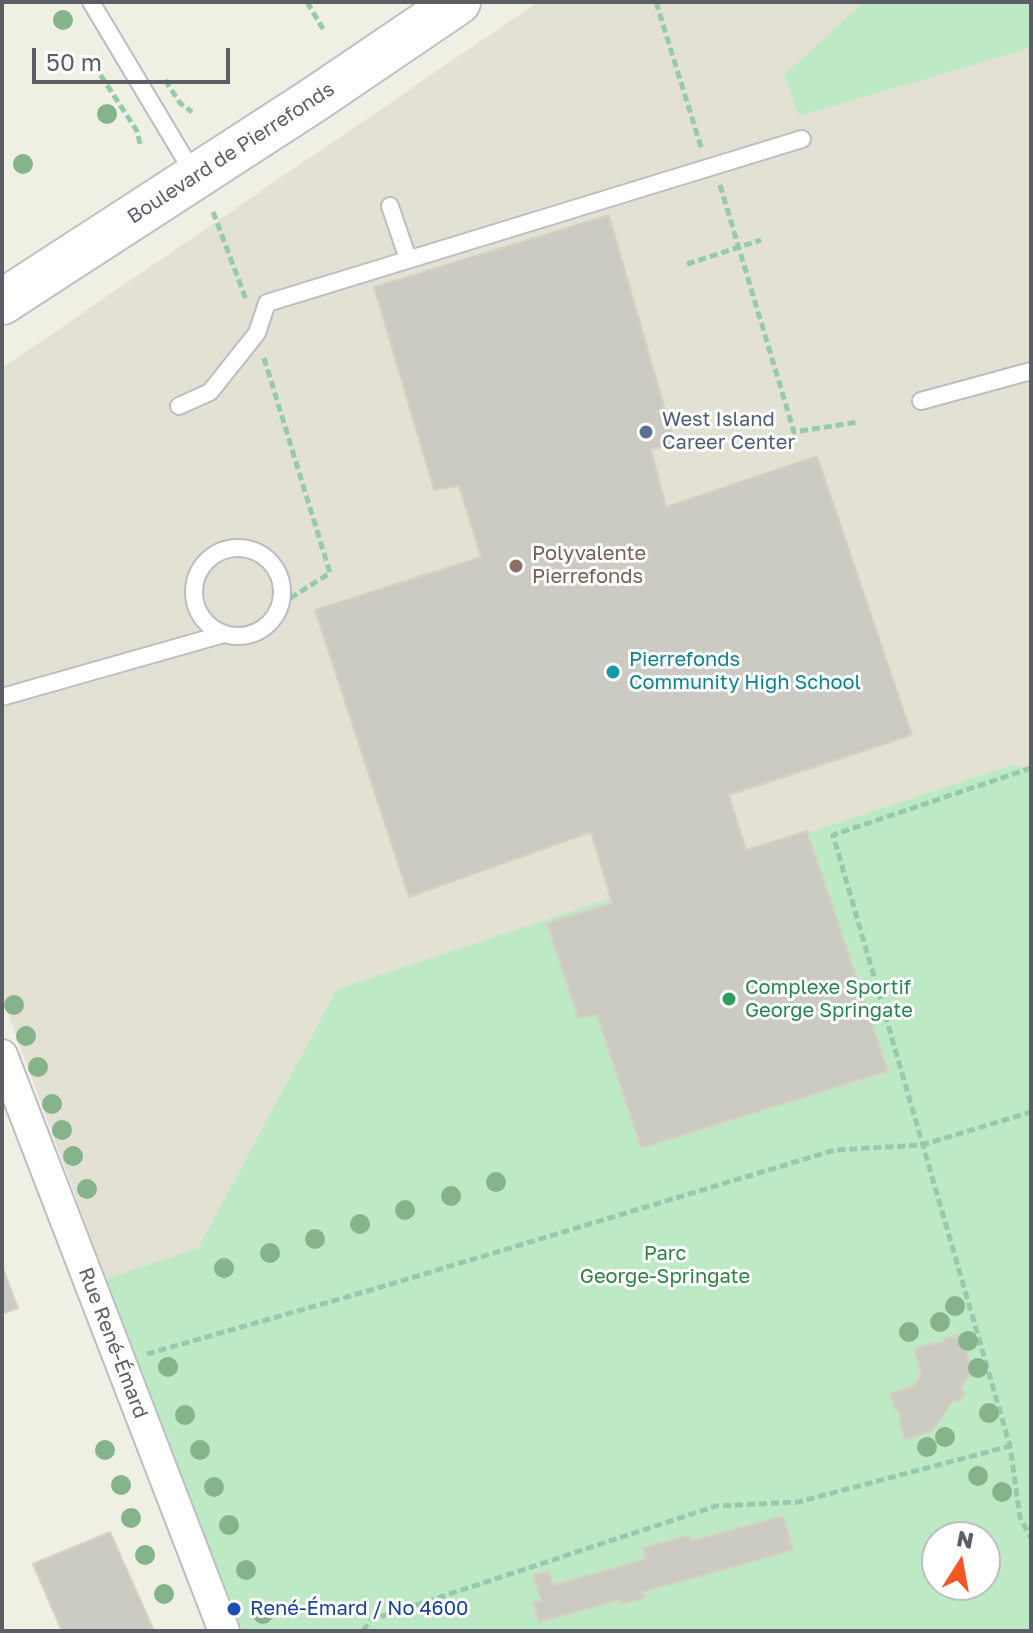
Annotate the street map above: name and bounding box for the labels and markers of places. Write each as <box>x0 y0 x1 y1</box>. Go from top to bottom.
place label: West Island Career Center <box>662 408 795 455</box>
marker: West Island Career Center <box>637 423 655 441</box>
place label: Polyvalente Pierrefonds <box>532 542 646 589</box>
marker: Polyvalente Pierrefonds <box>507 557 525 575</box>
place label: Pierrefonds Community High School <box>629 648 861 695</box>
marker: Pierrefonds Community High School <box>604 663 622 681</box>
place label: Complexe Sportif George Springate <box>745 976 913 1023</box>
marker: Complexe Sportif George Springate <box>720 990 738 1008</box>
place label: René-Émard / No 4600 <box>250 1597 468 1621</box>
marker: René-Émard / No 4600 <box>225 1600 243 1618</box>

